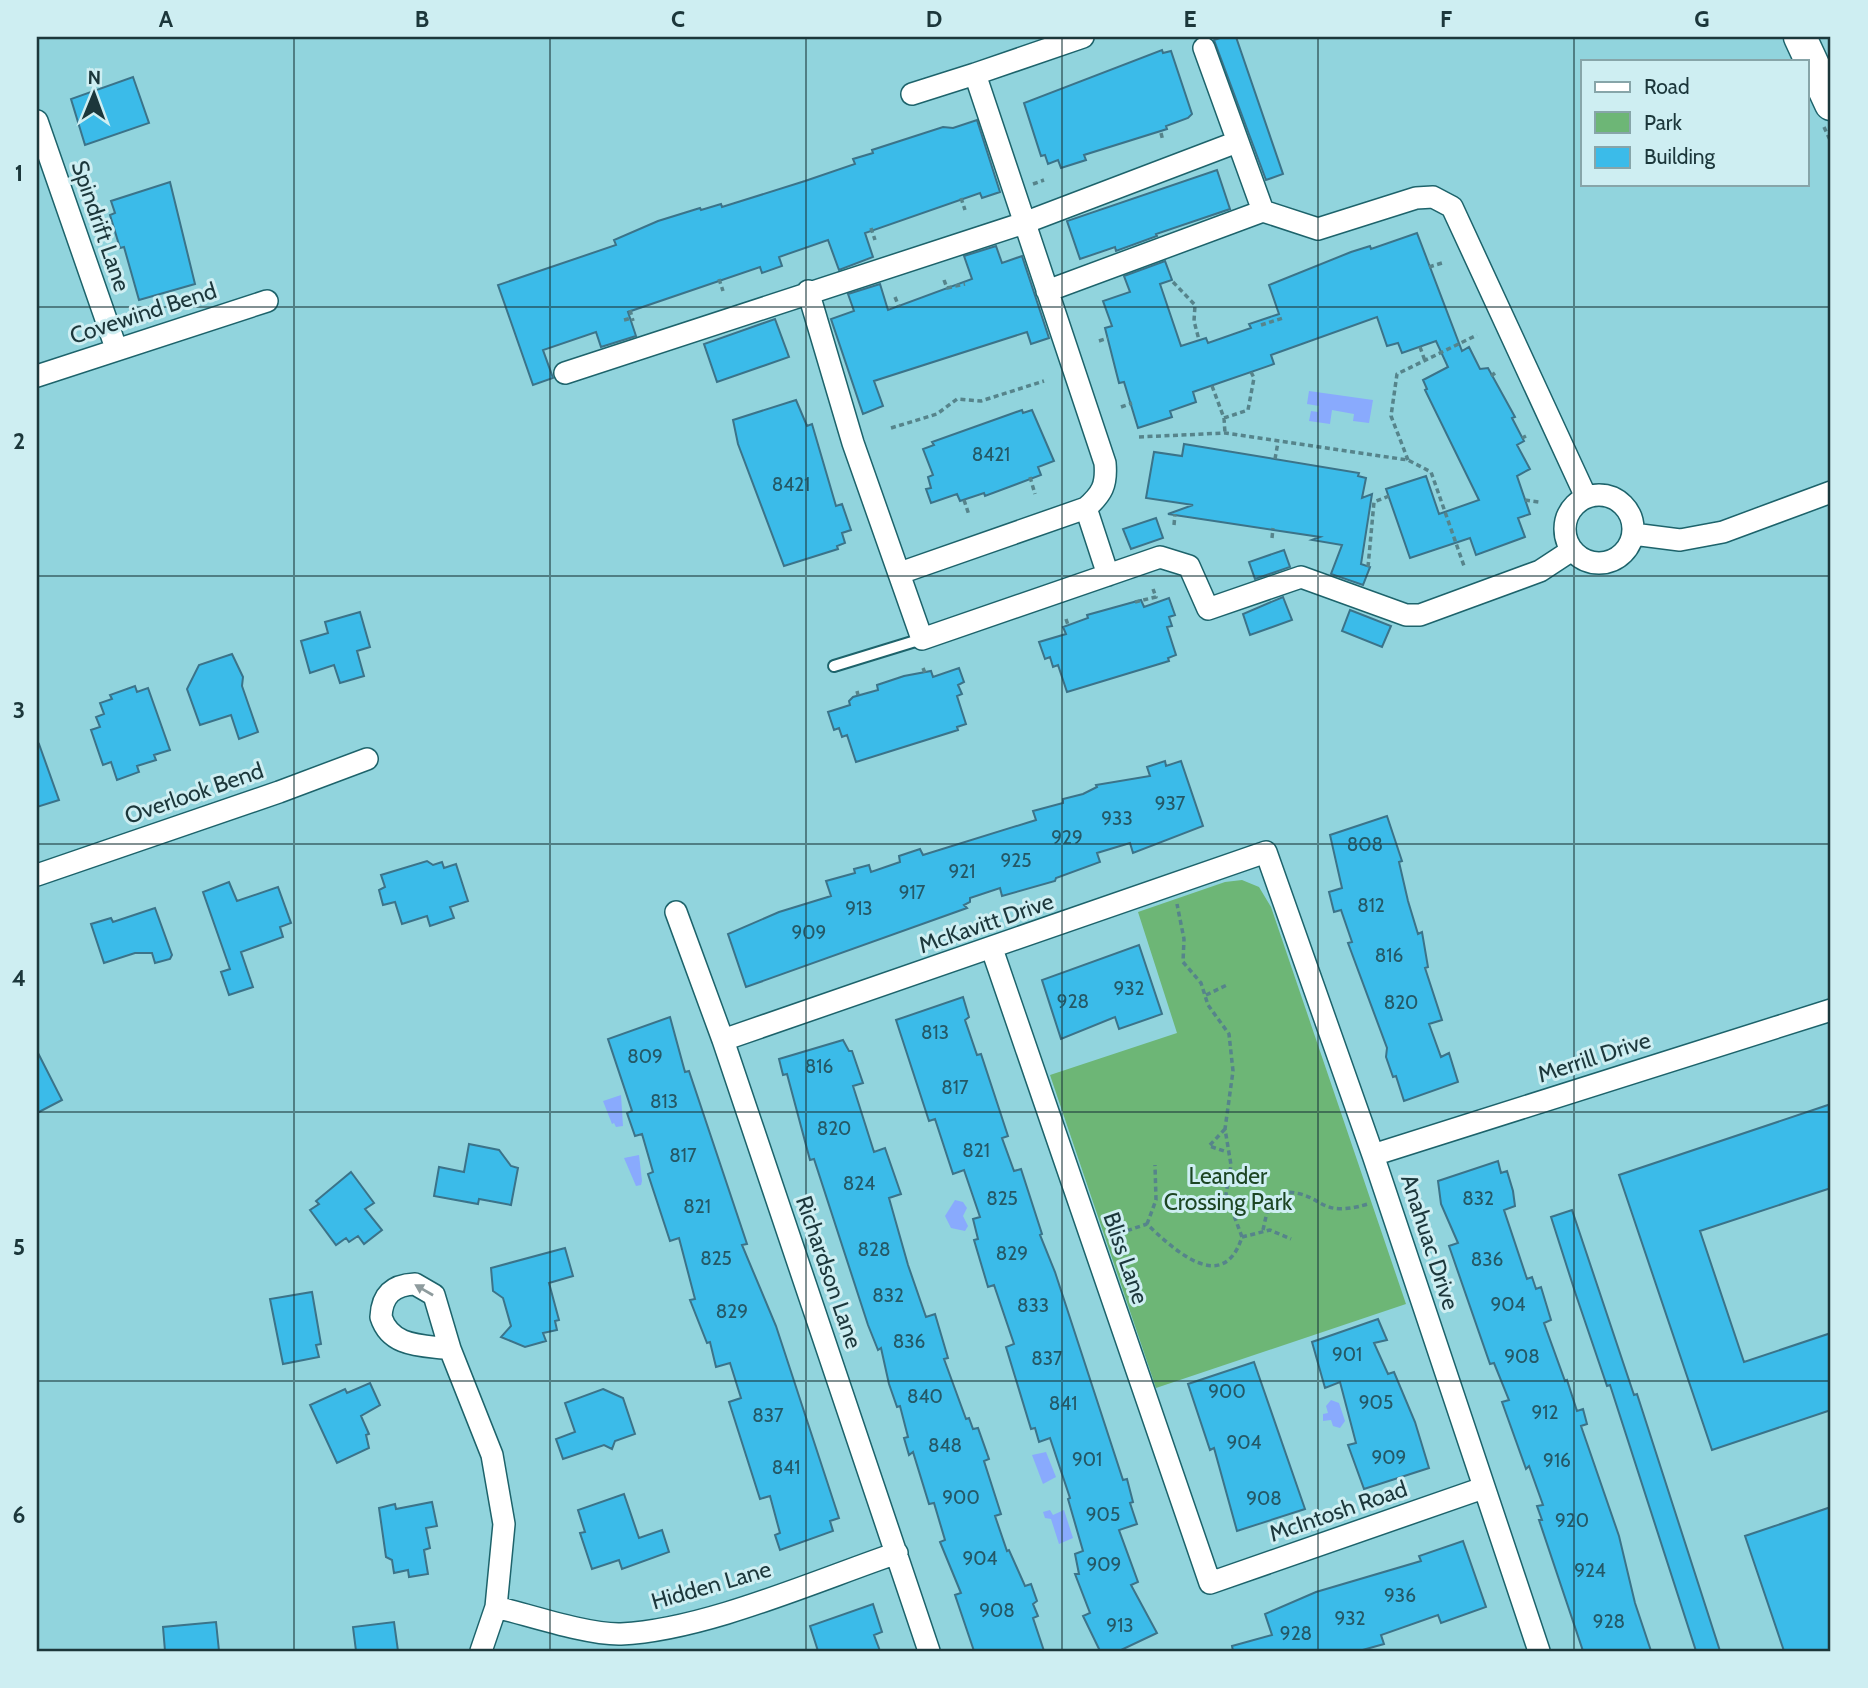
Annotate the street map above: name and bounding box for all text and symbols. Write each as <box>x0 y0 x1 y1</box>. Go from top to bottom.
text: A <box>159 5 174 33</box>
text: B <box>415 5 429 33</box>
text: C <box>671 5 685 33</box>
text: D <box>926 5 942 33</box>
text: E <box>1183 5 1197 33</box>
text: F <box>1440 5 1452 33</box>
text: G <box>1694 5 1710 33</box>
north arrow <box>60 60 130 130</box>
legend <box>1581 60 1808 186</box>
text: N <box>87 66 101 89</box>
text: Road <box>1644 74 1690 99</box>
text: Park <box>1644 110 1682 135</box>
text: Building <box>1644 144 1716 169</box>
street label: Spindrift Lane <box>66 157 137 295</box>
text: 1 <box>15 159 23 187</box>
street label: Covewind Bend <box>66 276 220 350</box>
text: 2 <box>13 427 25 455</box>
house number: 8421 <box>972 443 1010 466</box>
house number: 8421 <box>772 473 810 496</box>
text: 3 <box>13 696 25 724</box>
street label: Overlook Bend <box>121 756 267 830</box>
house number: 937 <box>1155 792 1186 815</box>
house number: 933 <box>1101 807 1133 830</box>
house number: 929 <box>1051 826 1083 849</box>
house number: 808 <box>1347 833 1383 856</box>
house number: 925 <box>1000 849 1032 872</box>
house number: 921 <box>949 860 975 883</box>
house number: 917 <box>899 881 926 904</box>
street label: McKavitt Drive <box>915 887 1057 959</box>
house number: 812 <box>1357 894 1385 917</box>
house number: 913 <box>845 897 873 920</box>
house number: 909 <box>792 921 826 944</box>
house number: 816 <box>1375 944 1403 967</box>
text: 4 <box>12 964 26 992</box>
house number: 932 <box>1113 977 1145 1000</box>
house number: 928 <box>1057 990 1089 1013</box>
house number: 820 <box>1384 991 1418 1014</box>
house number: 813 <box>921 1021 949 1044</box>
street label: Merrill Drive <box>1534 1026 1654 1088</box>
house number: 809 <box>627 1045 663 1068</box>
house number: 816 <box>805 1055 833 1078</box>
house number: 817 <box>941 1076 969 1099</box>
house number: 813 <box>650 1090 678 1113</box>
house number: 820 <box>817 1117 851 1140</box>
house number: 821 <box>962 1139 990 1162</box>
house number: 817 <box>669 1144 697 1167</box>
park label: Leander Crossing Park <box>1164 1162 1293 1216</box>
street label: Anahuac Drive <box>1395 1171 1465 1314</box>
house number: 824 <box>843 1172 875 1195</box>
house number: 825 <box>986 1187 1018 1210</box>
house number: 832 <box>1462 1187 1494 1210</box>
street label: Richardson Lane <box>790 1192 868 1352</box>
house number: 821 <box>683 1195 711 1218</box>
street label: Bliss Lane <box>1097 1208 1155 1308</box>
text: 5 <box>13 1233 25 1261</box>
house number: 828 <box>858 1238 890 1261</box>
house number: 829 <box>996 1242 1028 1265</box>
house number: 825 <box>700 1247 732 1270</box>
house number: 836 <box>1471 1248 1503 1271</box>
one-way arrow <box>415 1284 434 1296</box>
house number: 832 <box>872 1284 904 1307</box>
house number: 904 <box>1490 1293 1526 1316</box>
house number: 833 <box>1017 1294 1049 1317</box>
house number: 829 <box>716 1300 748 1323</box>
house number: 836 <box>893 1330 925 1353</box>
house number: 901 <box>1332 1343 1362 1366</box>
house number: 908 <box>1504 1345 1540 1368</box>
house number: 837 <box>1031 1347 1063 1370</box>
house number: 900 <box>1208 1380 1246 1403</box>
house number: 840 <box>907 1385 943 1408</box>
house number: 905 <box>1359 1391 1393 1414</box>
house number: 841 <box>1049 1392 1077 1415</box>
house number: 912 <box>1532 1401 1558 1424</box>
house number: 837 <box>752 1404 784 1427</box>
house number: 904 <box>1226 1431 1262 1454</box>
house number: 848 <box>928 1434 962 1457</box>
house number: 909 <box>1372 1446 1406 1469</box>
house number: 901 <box>1072 1448 1102 1471</box>
house number: 916 <box>1543 1449 1571 1472</box>
house number: 841 <box>772 1456 800 1479</box>
street label: McIntosh Road <box>1265 1474 1411 1548</box>
house number: 900 <box>942 1486 980 1509</box>
house number: 908 <box>1246 1487 1282 1510</box>
text: 6 <box>13 1501 25 1529</box>
house number: 905 <box>1086 1503 1120 1526</box>
house number: 920 <box>1555 1509 1589 1532</box>
house number: 904 <box>962 1547 998 1570</box>
house number: 909 <box>1087 1553 1121 1576</box>
street label: Hidden Lane <box>648 1554 774 1615</box>
house number: 924 <box>1574 1559 1606 1582</box>
house number: 936 <box>1384 1584 1416 1607</box>
house number: 908 <box>979 1599 1015 1622</box>
house number: 932 <box>1334 1607 1366 1630</box>
house number: 928 <box>1593 1610 1625 1633</box>
house number: 913 <box>1106 1614 1134 1637</box>
house number: 928 <box>1280 1622 1312 1645</box>

